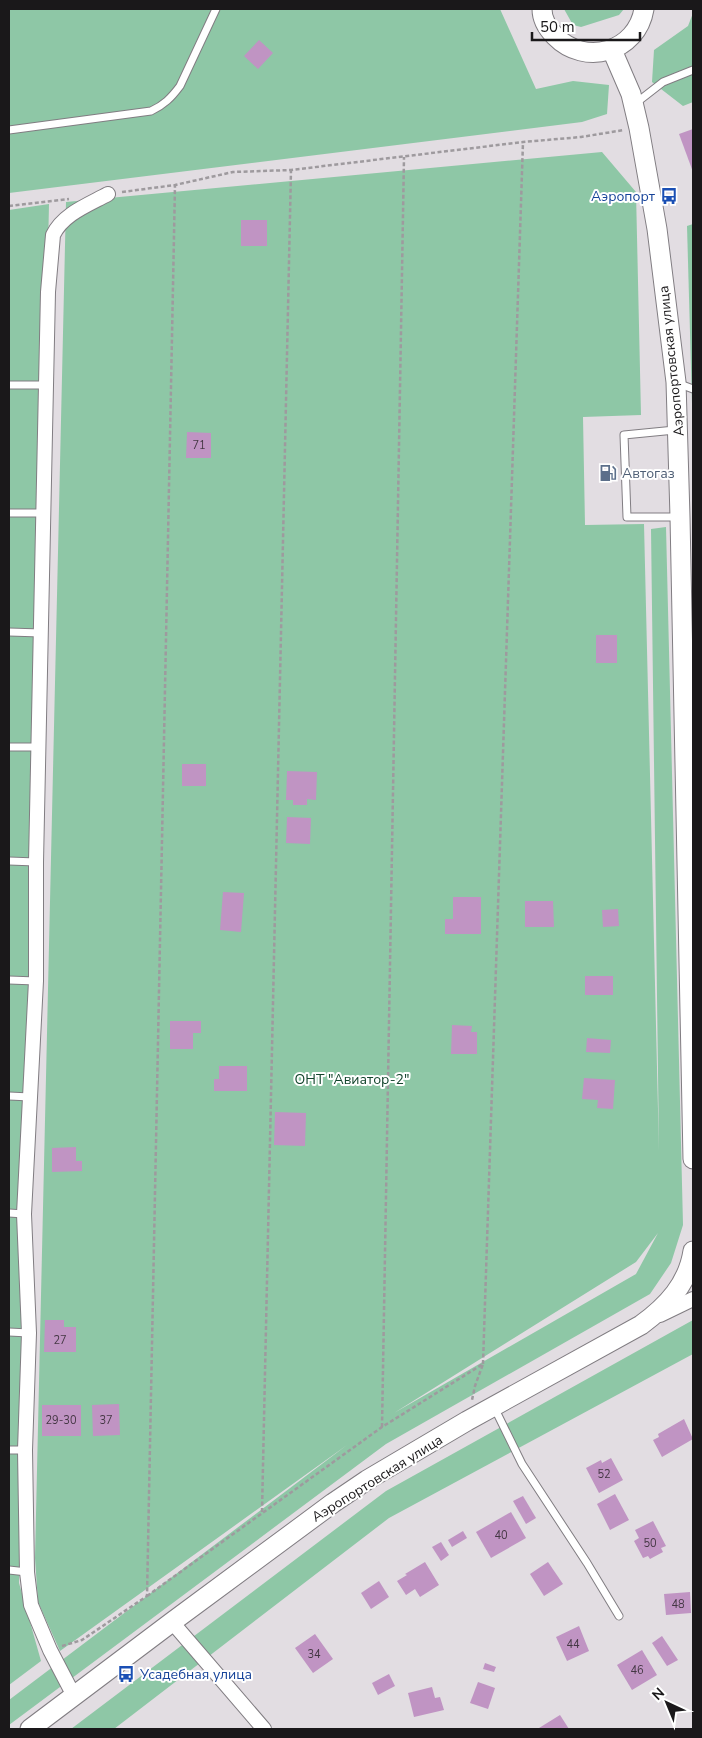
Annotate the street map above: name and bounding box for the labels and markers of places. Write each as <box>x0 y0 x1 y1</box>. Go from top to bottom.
bus stop icon: Аэропорт <box>659 186 679 206</box>
place label: Аэропорт <box>591 187 656 206</box>
fuel station icon: Автогаз <box>598 463 618 483</box>
place label: Автогаз <box>622 464 675 483</box>
bus stop icon: Усадебная улица <box>116 1664 136 1684</box>
place label: Усадебная улица <box>139 1665 252 1684</box>

